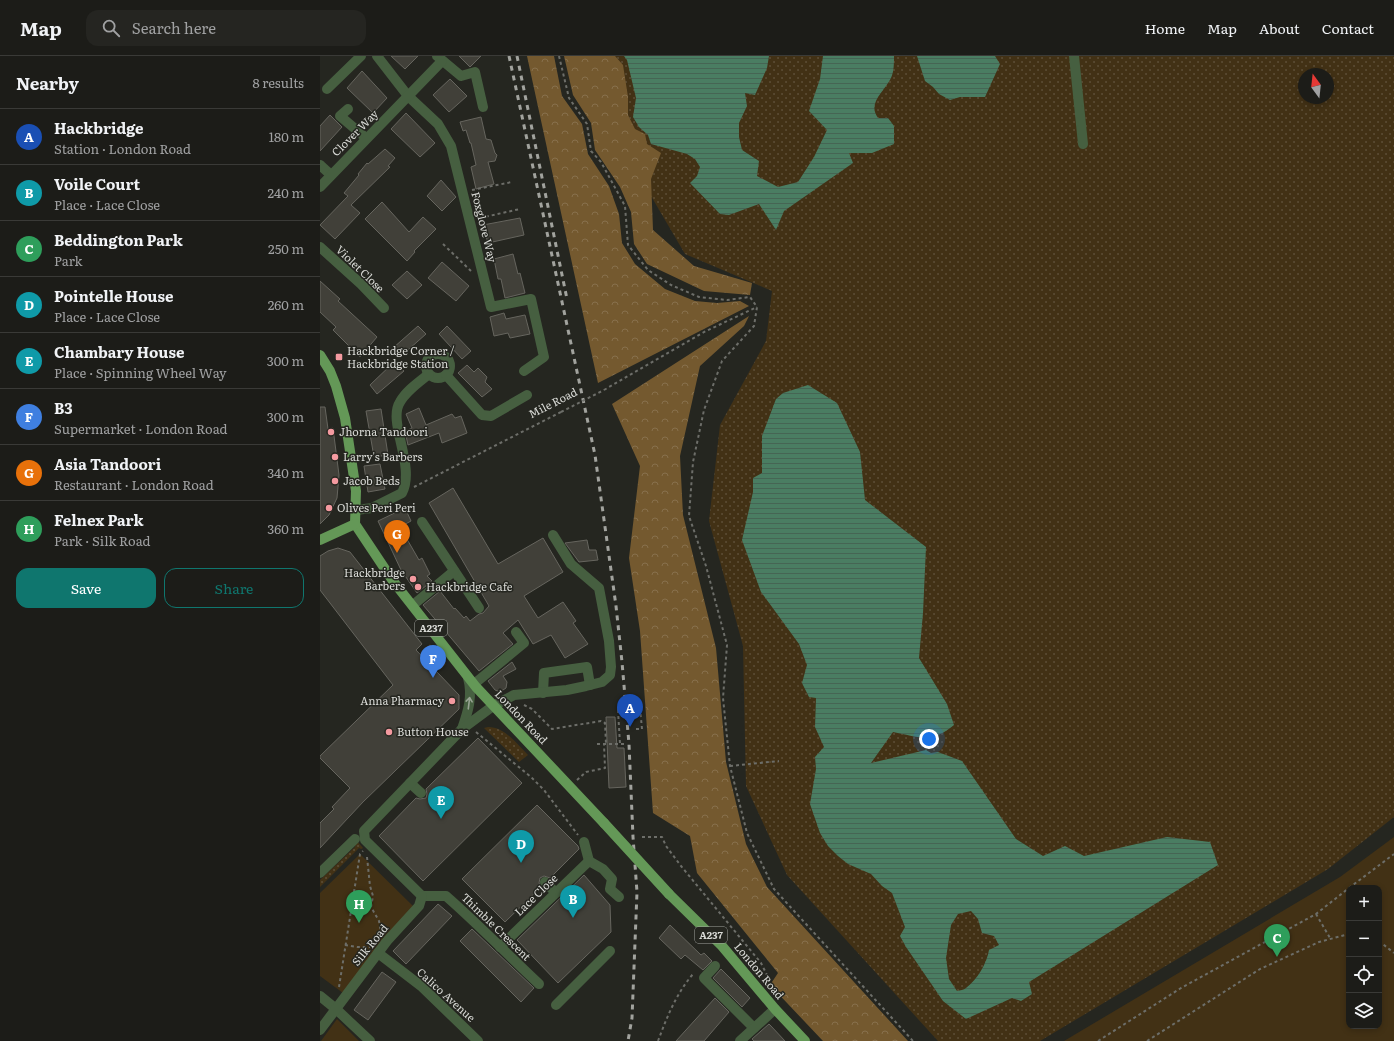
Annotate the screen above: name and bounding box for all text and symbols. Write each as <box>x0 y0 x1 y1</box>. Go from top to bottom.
search box <box>86 10 366 46</box>
text: Map <box>20 14 62 42</box>
text: Search here <box>132 16 216 39</box>
icon: search <box>100 17 122 39</box>
text: Home <box>1145 18 1185 38</box>
text: Map <box>1207 18 1237 38</box>
text: About <box>1259 18 1300 38</box>
text: Contact <box>1322 18 1374 38</box>
north arrow <box>1298 68 1334 104</box>
text: Nearby <box>16 70 79 95</box>
text: 8 results <box>253 73 304 92</box>
street label: Clover Way <box>327 105 382 159</box>
text: Hackbridge <box>54 116 143 139</box>
text: A <box>24 127 34 146</box>
text: 180 m <box>269 127 304 146</box>
text: Station · London Road <box>54 139 191 158</box>
text: Voile Court <box>54 172 140 195</box>
text: B <box>25 183 33 202</box>
text: 240 m <box>268 183 304 202</box>
street label: Foxglove Way <box>468 190 502 264</box>
text: Place · Lace Close <box>54 195 160 214</box>
text: Beddington Park <box>54 228 183 251</box>
text: C <box>24 239 34 258</box>
text: 250 m <box>268 239 304 258</box>
street label: Violet Close <box>333 241 389 296</box>
text: Park <box>54 251 83 270</box>
text: Pointelle House <box>54 284 173 307</box>
text: D <box>24 295 34 314</box>
text: 260 m <box>268 295 304 314</box>
text: Place · Lace Close <box>54 307 160 326</box>
text: Chambary House <box>54 340 184 363</box>
place label: Hackbridge Corner / Hackbridge Station <box>347 342 455 371</box>
text: E <box>25 351 33 370</box>
text: 300 m <box>267 351 304 370</box>
marker: Hackbridge Corner / Hackbridge Station <box>334 352 344 362</box>
text: Place · Spinning Wheel Way <box>54 363 227 382</box>
street label: Mile Road <box>525 383 580 421</box>
text: B3 <box>54 396 73 419</box>
text: F <box>25 407 33 426</box>
text: 300 m <box>267 407 304 426</box>
text: Supermarket · London Road <box>54 419 228 438</box>
place label: Jhorna Tandoori <box>339 423 428 439</box>
marker: Jhorna Tandoori <box>326 427 336 437</box>
place label: Larry's Barbers <box>343 448 423 464</box>
text: Asia Tandoori <box>54 452 161 475</box>
marker: Larry's Barbers <box>330 452 340 462</box>
text: G <box>24 463 34 482</box>
text: 340 m <box>267 463 304 482</box>
place label: Jacob Beds <box>343 472 400 488</box>
text: Restaurant · London Road <box>54 475 214 494</box>
marker: Jacob Beds <box>330 476 340 486</box>
place label: Olives Peri Peri <box>337 499 416 515</box>
marker: Olives Peri Peri <box>324 503 334 513</box>
text: Felnex Park <box>54 508 144 531</box>
text: H <box>24 519 34 538</box>
text: 360 m <box>267 519 304 538</box>
pin: G <box>384 520 410 553</box>
text: Park · Silk Road <box>54 531 151 550</box>
place label: Hackbridge Barbers <box>344 564 405 593</box>
button: Save <box>16 568 156 608</box>
button: Share <box>164 568 304 608</box>
marker: Hackbridge Barbers <box>408 574 418 584</box>
place label: Hackbridge Cafe <box>426 578 513 594</box>
marker: Hackbridge Cafe <box>413 582 423 592</box>
road number: A237 <box>415 620 447 636</box>
pin: F <box>420 645 446 678</box>
street label: London Road <box>492 686 552 747</box>
place label: Anna Pharmacy <box>360 692 445 708</box>
pin: A <box>617 694 643 727</box>
marker: Anna Pharmacy <box>447 696 457 706</box>
one-way arrow <box>466 697 473 710</box>
place label: Button House <box>397 723 469 739</box>
marker: Button House <box>384 727 394 737</box>
your location <box>919 729 939 749</box>
pin: E <box>428 786 454 819</box>
pin: D <box>508 830 534 863</box>
street label: Lace Close <box>510 869 561 919</box>
pin: B <box>560 885 586 918</box>
map controls <box>1346 885 1382 1029</box>
button: + <box>1346 885 1382 921</box>
street label: Thimble Crescent <box>458 889 535 964</box>
pin: H <box>346 890 372 923</box>
street label: Silk Road <box>347 920 391 969</box>
button: − <box>1346 921 1382 957</box>
pin: C <box>1264 924 1290 957</box>
road number: A237 <box>695 927 727 943</box>
street label: London Road <box>731 939 788 1002</box>
button: locate <box>1346 957 1382 993</box>
street label: Calico Avenue <box>414 964 480 1025</box>
button: layers <box>1346 993 1382 1029</box>

